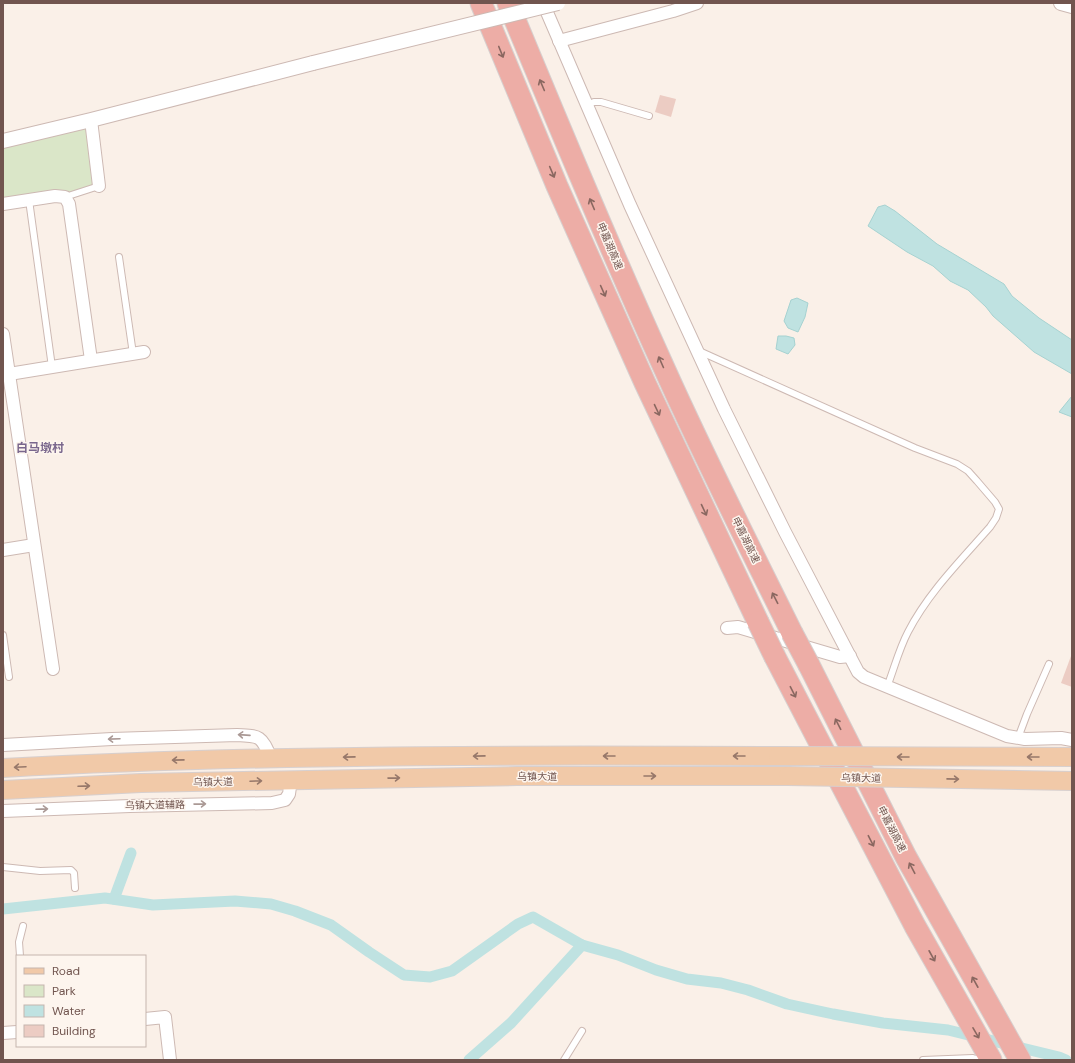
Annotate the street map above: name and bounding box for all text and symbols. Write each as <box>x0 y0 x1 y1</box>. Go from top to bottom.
one-way arrow <box>498 46 505 58</box>
one-way arrow <box>538 79 545 91</box>
one-way arrow <box>548 165 556 177</box>
one-way arrow <box>588 199 596 211</box>
street label: 申嘉湖高速 <box>594 220 626 272</box>
one-way arrow <box>600 285 608 297</box>
one-way arrow <box>657 356 664 368</box>
one-way arrow <box>653 403 661 415</box>
district label: 白马墩村 <box>16 440 64 456</box>
one-way arrow <box>701 504 708 516</box>
street label: 申嘉湖高速 <box>729 515 763 565</box>
one-way arrow <box>771 592 778 604</box>
one-way arrow <box>790 686 798 698</box>
one-way arrow <box>834 718 842 730</box>
one-way arrow <box>238 732 251 739</box>
one-way arrow <box>108 735 121 743</box>
one-way arrow <box>473 752 486 760</box>
one-way arrow <box>603 752 616 760</box>
one-way arrow <box>733 752 746 760</box>
one-way arrow <box>343 753 356 761</box>
one-way arrow <box>897 753 910 761</box>
one-way arrow <box>1027 753 1040 761</box>
one-way arrow <box>172 756 185 764</box>
one-way arrow <box>14 763 27 770</box>
street label: 乌镇大道 <box>517 770 557 783</box>
street label: 乌镇大道 <box>841 771 881 785</box>
one-way arrow <box>643 772 656 780</box>
one-way arrow <box>387 774 400 782</box>
street label: 乌镇大道 <box>193 775 233 789</box>
one-way arrow <box>946 775 959 783</box>
one-way arrow <box>249 777 262 785</box>
one-way arrow <box>77 782 90 789</box>
street label: 乌镇大道辅路 <box>125 798 185 812</box>
one-way arrow <box>193 800 206 808</box>
street label: 申嘉湖高速 <box>875 804 909 854</box>
one-way arrow <box>35 806 48 813</box>
one-way arrow <box>868 835 875 847</box>
one-way arrow <box>908 862 915 874</box>
one-way arrow <box>929 950 936 962</box>
legend <box>16 955 146 1047</box>
text: Road <box>52 963 80 979</box>
one-way arrow <box>971 976 979 988</box>
text: Park <box>52 983 76 999</box>
text: Water <box>52 1003 86 1019</box>
text: Building <box>52 1023 96 1039</box>
one-way arrow <box>972 1027 980 1039</box>

